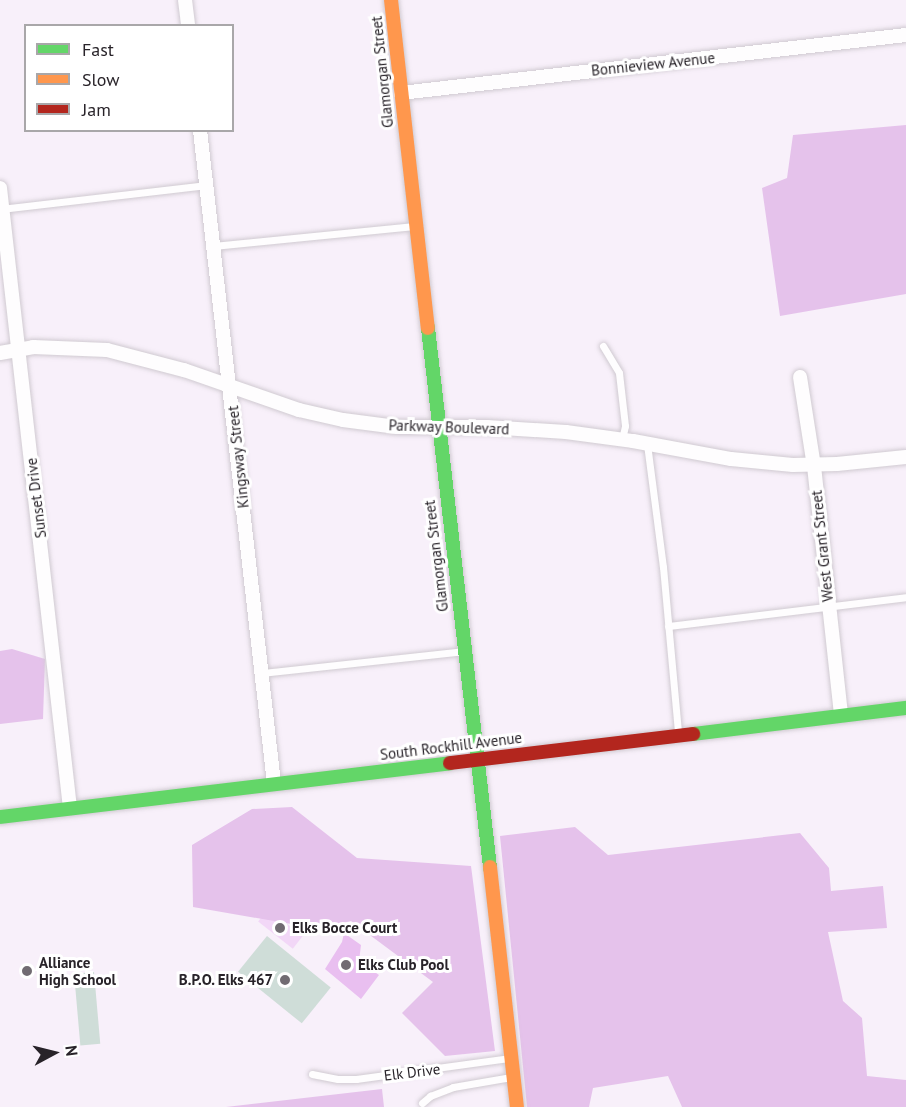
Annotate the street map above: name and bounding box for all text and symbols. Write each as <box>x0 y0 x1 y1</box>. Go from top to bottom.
street label: Glamorgan Street <box>367 15 397 129</box>
legend <box>24 24 234 132</box>
text: Fast <box>82 38 114 61</box>
street label: Bonnieview Avenue <box>590 49 716 79</box>
text: Slow <box>82 68 120 91</box>
text: Jam <box>82 98 111 121</box>
street label: Kingsway Street <box>224 405 252 509</box>
street label: Parkway Boulevard <box>388 416 510 438</box>
street label: Sunset Drive <box>22 457 50 539</box>
street label: West Grant Street <box>807 489 837 603</box>
street label: Glamorgan Street <box>420 499 452 613</box>
street label: South Rockhill Avenue <box>379 728 523 764</box>
place label: Elks Bocce Court <box>292 919 397 937</box>
marker: Elks Bocce Court <box>273 921 287 935</box>
place label: Alliance High School <box>39 953 116 988</box>
place label: Elks Club Pool <box>358 956 449 974</box>
marker: Elks Club Pool <box>339 958 353 972</box>
marker: Alliance High School <box>20 964 34 978</box>
place label: B.P.O. Elks 467 <box>178 971 273 989</box>
marker: B.P.O. Elks 467 <box>278 973 292 987</box>
north arrow <box>24 1023 84 1083</box>
text: N <box>61 1044 82 1057</box>
street label: Elk Drive <box>383 1060 441 1084</box>

